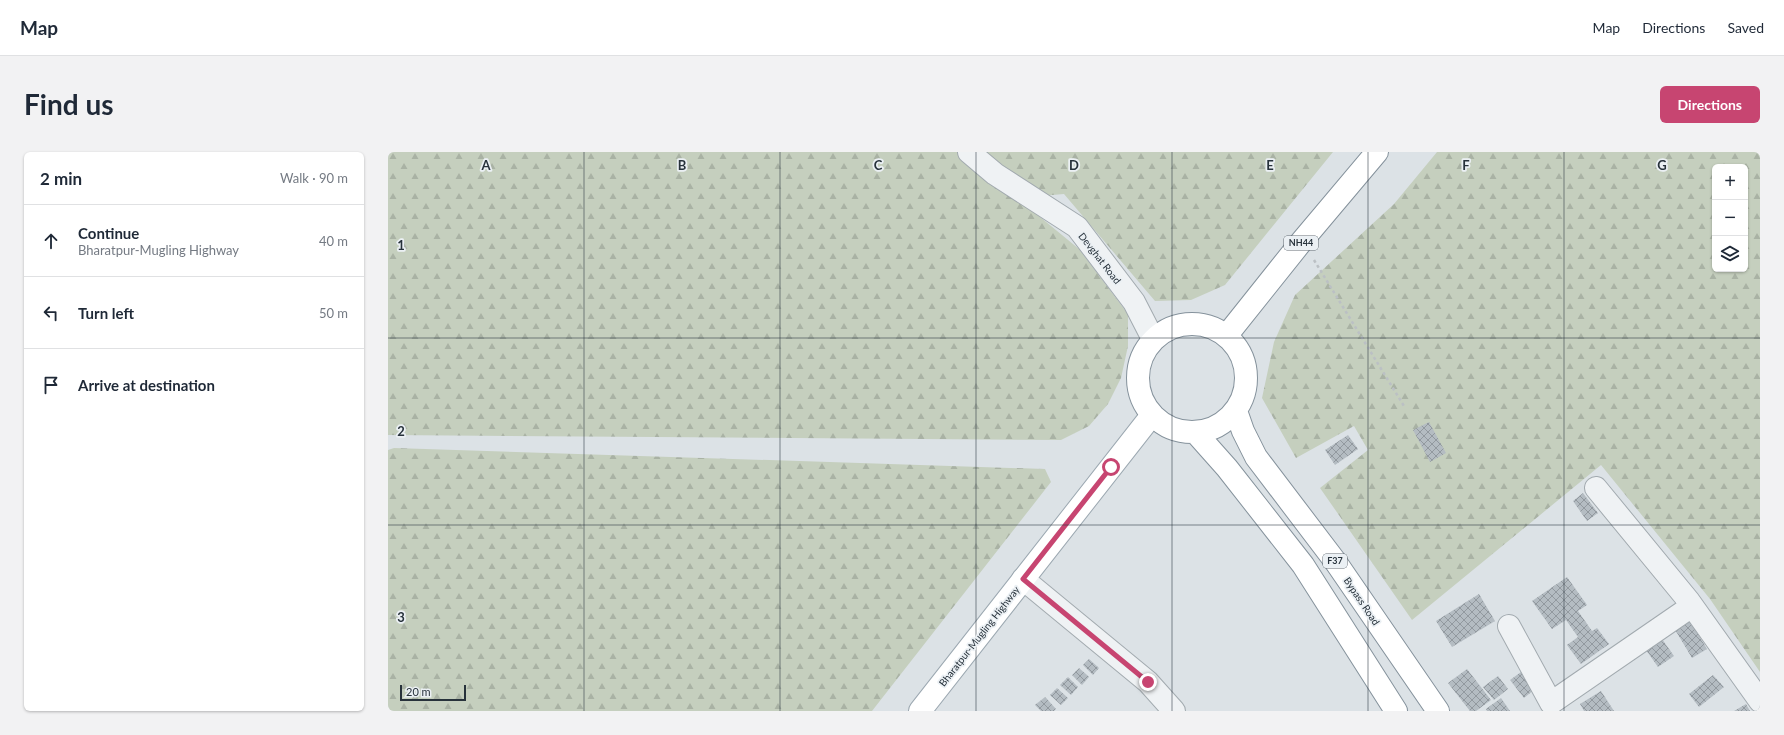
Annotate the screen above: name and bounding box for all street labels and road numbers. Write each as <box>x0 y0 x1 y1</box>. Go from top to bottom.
street label: Devghat Road <box>1076 230 1124 286</box>
road number: NH44 <box>1284 236 1318 250</box>
road number: F37 <box>1323 554 1347 568</box>
street label: Bypass Road <box>1342 575 1382 627</box>
street label: Bharatpur-Mugling Highway <box>936 583 1022 689</box>

